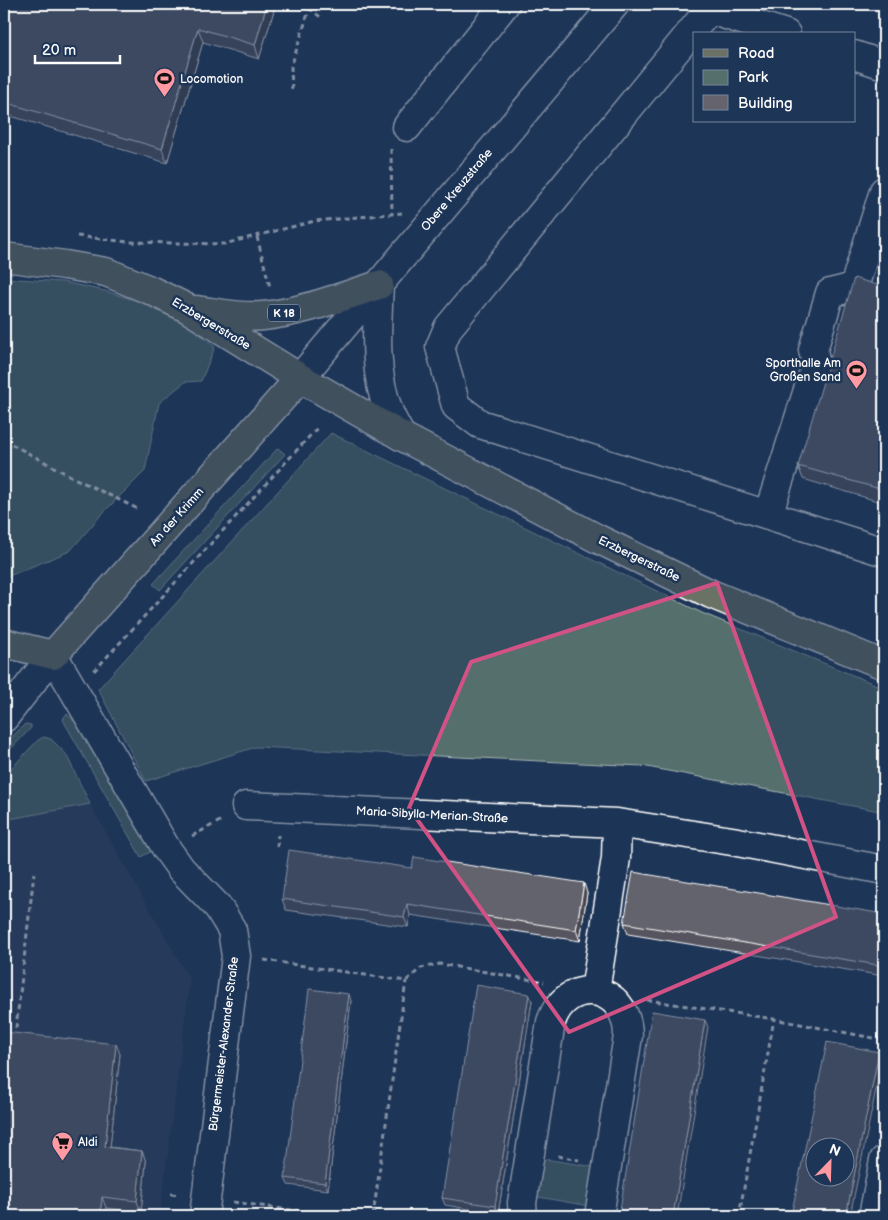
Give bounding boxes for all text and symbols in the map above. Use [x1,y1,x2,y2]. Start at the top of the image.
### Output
scale bar [35,32,120,64]
legend [693,32,856,122]
text: 20 m [42,41,76,60]
text: Road [738,44,774,63]
sports icon: Locomotion [152,67,176,98]
text: Park [738,68,769,87]
place label: Locomotion [180,72,243,87]
text: Building [738,94,793,113]
street label: Obere Kreuzstraße [418,146,496,234]
street label: Erzbergerstraße [169,295,253,353]
road number: K 18 [268,304,300,322]
place label: Sporthalle Am Großen Sand [766,356,841,385]
sports icon: Sporthalle Am Großen Sand [845,358,869,389]
street label: An der Krimm [147,485,207,549]
street label: Erzbergerstraße [596,533,682,585]
street label: Maria-Sibylla-Merian-Straße [356,804,508,826]
street label: Bürgermeister-Alexander-Straße [206,956,242,1132]
supermarket icon: Aldi [50,1130,74,1161]
place label: Aldi [78,1135,98,1150]
north arrow [806,1138,856,1188]
text: N [827,1141,843,1160]

